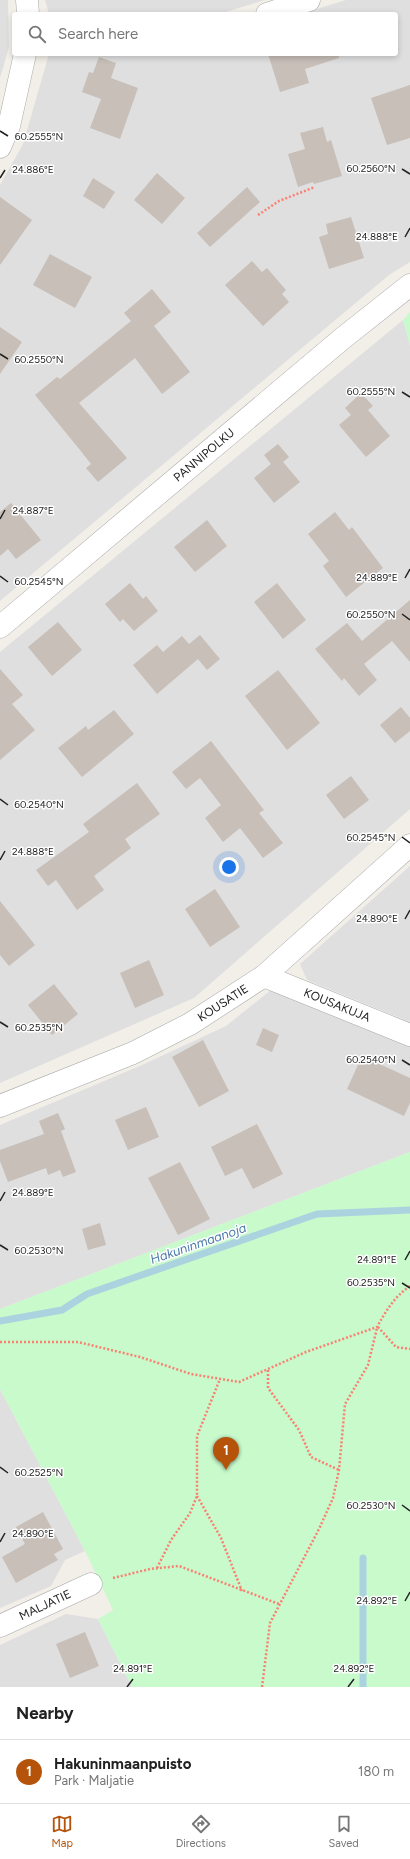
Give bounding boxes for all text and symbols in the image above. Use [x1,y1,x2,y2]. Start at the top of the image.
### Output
search box [12,12,398,56]
icon: search [26,23,48,45]
text: Search here [58,25,138,43]
text: 60.2555°N [15,130,63,143]
text: 60.2560°N [347,162,396,175]
text: 24.886°E [12,163,54,176]
text: 24.888°E [356,230,398,243]
text: 60.2550°N [14,353,64,366]
text: 60.2555°N [347,385,395,398]
street label: PANNIPOLKU [171,425,237,485]
text: 24.887°E [12,504,54,517]
text: 24.889°E [356,571,398,584]
text: 60.2545°N [15,575,63,588]
text: 60.2550°N [346,608,396,621]
text: 60.2540°N [14,798,64,811]
text: 60.2545°N [347,831,395,844]
text: 24.888°E [12,845,54,858]
your location [219,857,239,877]
text: 24.890°E [356,912,398,925]
street label: KOUSATIE [195,981,251,1025]
street label: KOUSAKUJA [302,985,372,1025]
text: 60.2535°N [15,1021,63,1034]
text: 60.2540°N [346,1053,396,1066]
text: 24.889°E [12,1186,54,1199]
water label: Hakuninmaanoja [148,1220,248,1267]
text: 60.2530°N [15,1244,63,1257]
text: 24.891°E [357,1253,397,1266]
text: 60.2535°N [347,1276,395,1289]
pin: 1 [213,1437,239,1470]
text: 60.2525°N [15,1466,63,1479]
text: 60.2530°N [347,1499,395,1512]
text: 24.890°E [12,1527,54,1540]
street label: MALJATIE [17,1587,73,1623]
text: 24.892°E [357,1594,398,1607]
text: 24.891°E [113,1662,153,1675]
text: 24.892°E [334,1662,375,1675]
text: Nearby [16,1703,74,1723]
text: Hakuninmaanpuisto [54,1755,191,1773]
text: 1 [26,1764,32,1779]
text: 180 m [358,1764,394,1779]
text: Park · Maljatie [54,1773,134,1788]
tab: Map [51,1813,73,1850]
tab: Directions [176,1813,226,1850]
tab: Saved [328,1813,359,1850]

